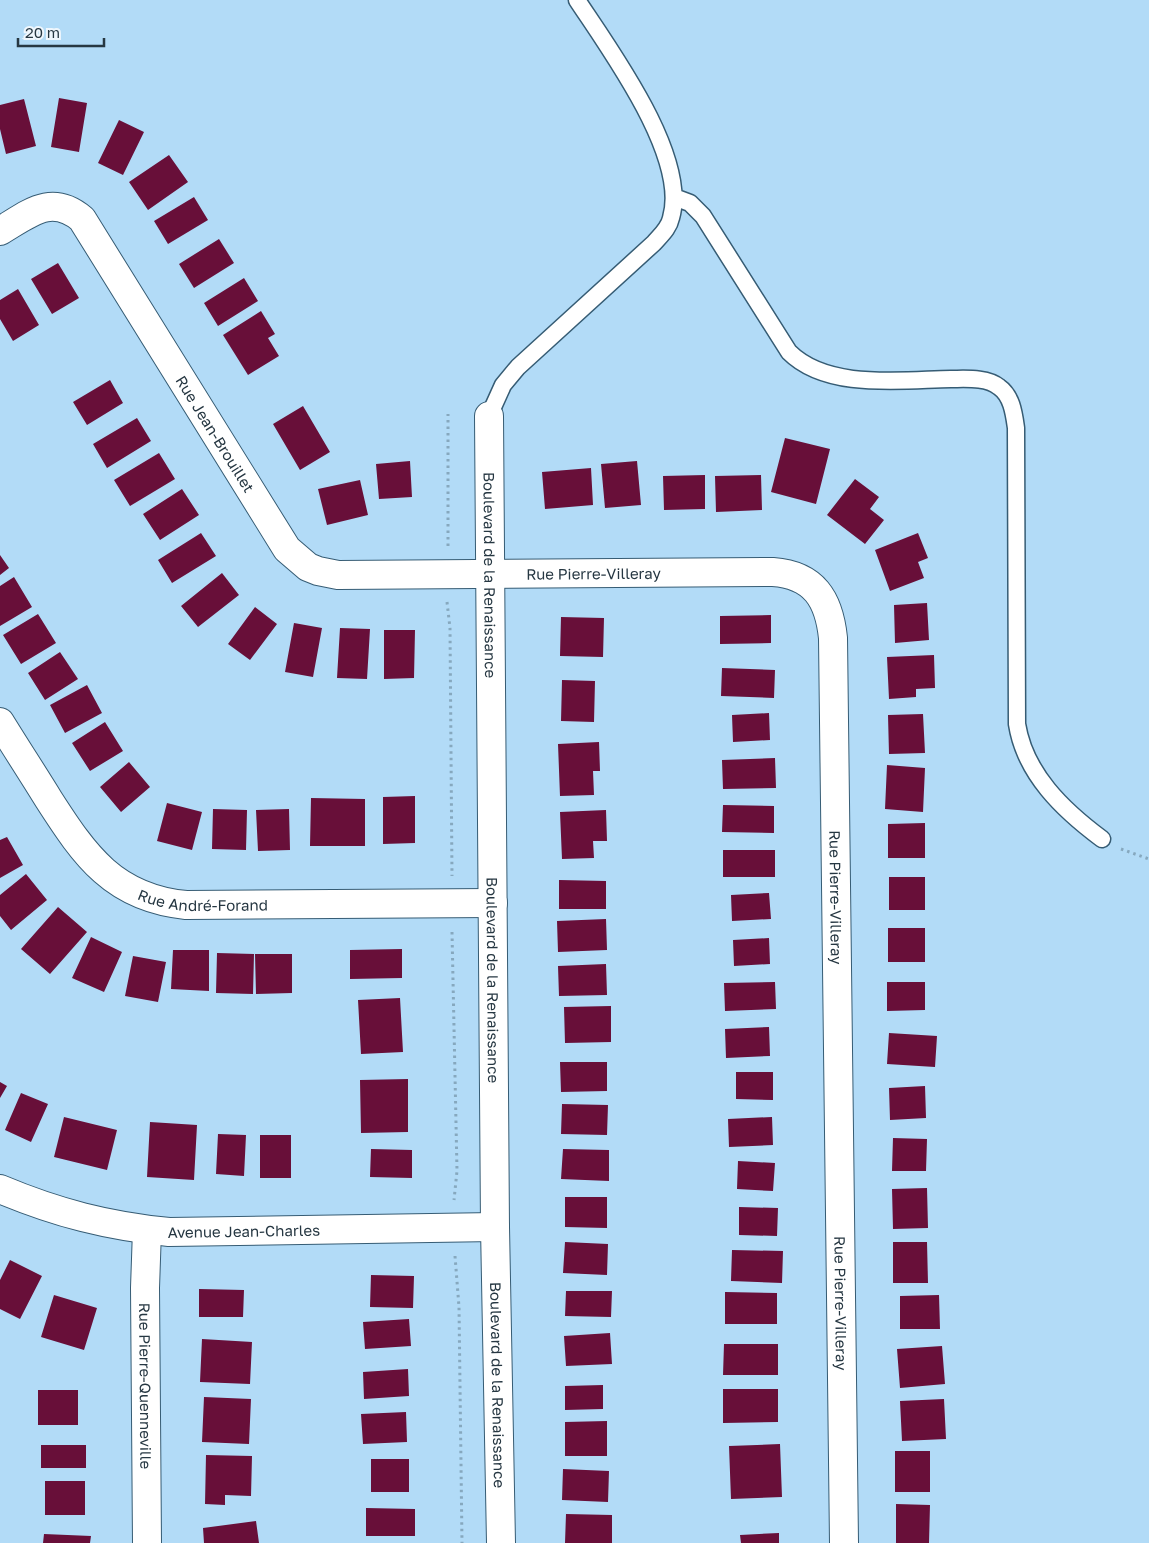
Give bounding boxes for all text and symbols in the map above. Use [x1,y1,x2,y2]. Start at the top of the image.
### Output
scale bar [18,15,104,47]
text: 20 m [25,23,60,41]
street label: Rue Jean-Brouillet [172,372,258,495]
street label: Boulevard de la Renaissance [480,472,500,678]
street label: Rue Pierre-Villeray [526,564,662,583]
street label: Rue Pierre-Villeray [826,830,846,965]
street label: Boulevard de la Renaissance [483,877,503,1083]
street label: Rue André-Forand [136,885,268,914]
street label: Avenue Jean-Charles [168,1221,320,1241]
street label: Rue Pierre-Villeray [831,1236,851,1371]
street label: Boulevard de la Renaissance [487,1282,509,1488]
street label: Rue Pierre-Quenneville [136,1303,155,1470]

